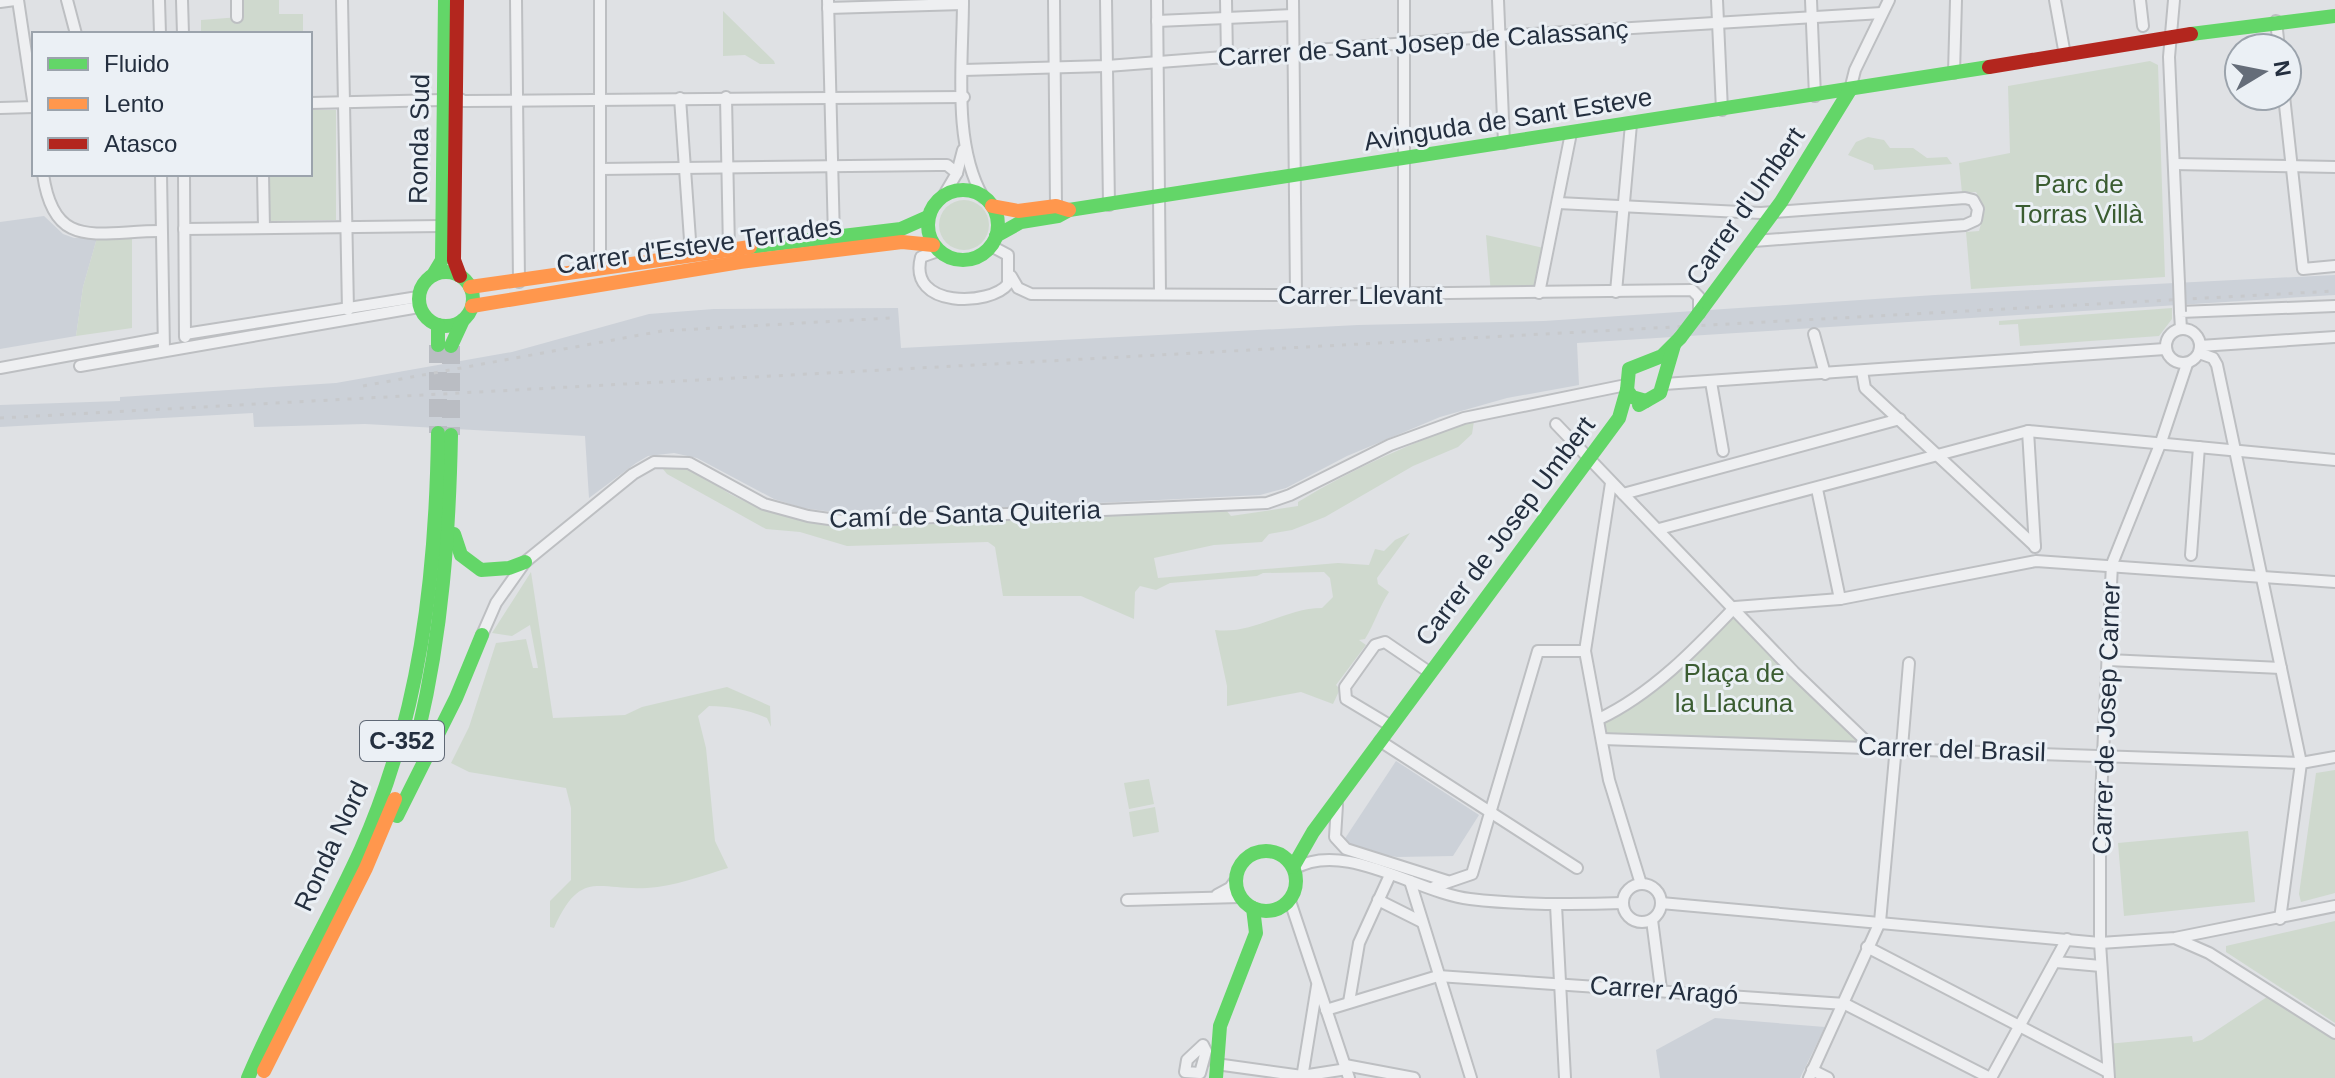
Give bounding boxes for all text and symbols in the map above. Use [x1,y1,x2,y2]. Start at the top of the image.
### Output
street label: Carrer de Sant Josep de Calassanç [1217,14,1629,72]
legend [32,32,312,176]
north arrow [2223,32,2303,112]
text: Fluido [104,50,169,77]
text: N [2269,59,2296,79]
street label: Ronda Sud [403,74,435,204]
street label: Avinguda de Sant Esteve [1362,81,1654,157]
text: Lento [104,90,164,117]
street label: Carrer d'Umbert [1679,121,1811,291]
text: Atasco [104,130,177,157]
park label: Parc de Torras Villà [2015,169,2144,229]
street label: Carrer d'Esteve Terrades [554,210,844,280]
street label: Carrer Llevant [1278,280,1443,310]
street label: Carrer de Josep Umbert [1409,410,1601,651]
street label: Camí de Santa Quiteria [829,494,1102,534]
street label: Carrer de Josep Carner [2086,581,2126,855]
park label: Plaça de la Llacuna [1675,658,1794,718]
road number: C-352 [360,721,444,761]
street label: Carrer del Brasil [1858,731,2046,767]
street label: Ronda Nord [288,776,374,916]
street label: Carrer Aragó [1589,970,1739,1010]

